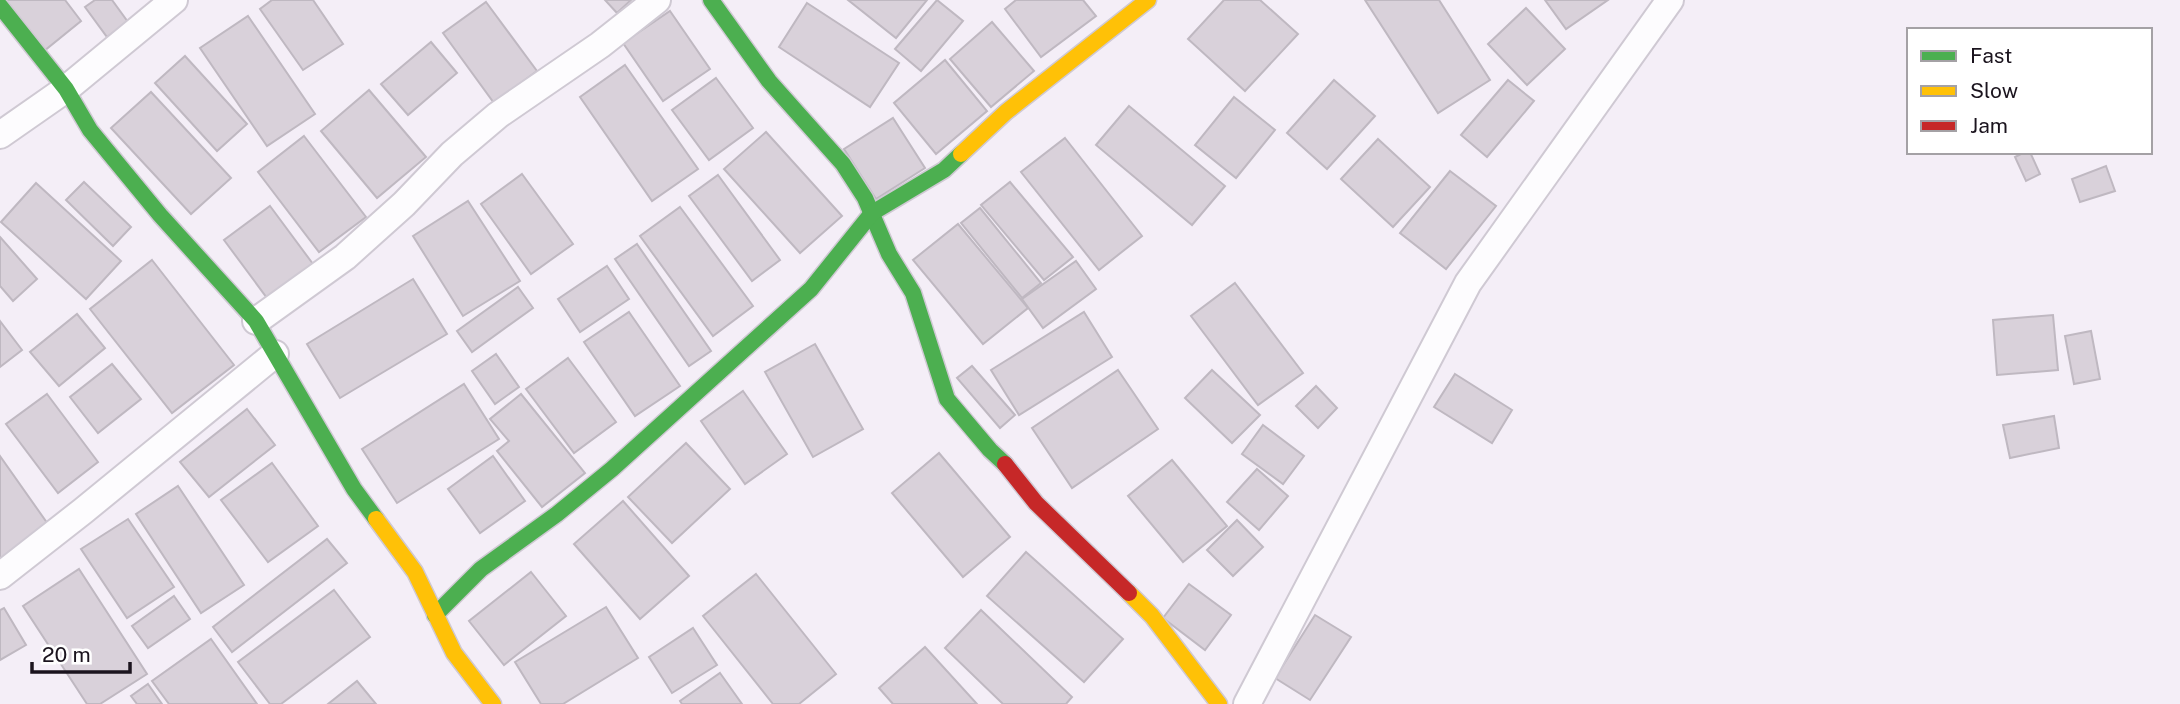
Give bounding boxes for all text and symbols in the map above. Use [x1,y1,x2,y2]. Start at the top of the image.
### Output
legend [1907,28,2152,154]
text: Fast [1970,43,2012,68]
text: Slow [1970,78,2018,103]
text: Jam [1970,113,2008,138]
scale bar [32,630,130,674]
text: 20 m [42,642,91,667]

